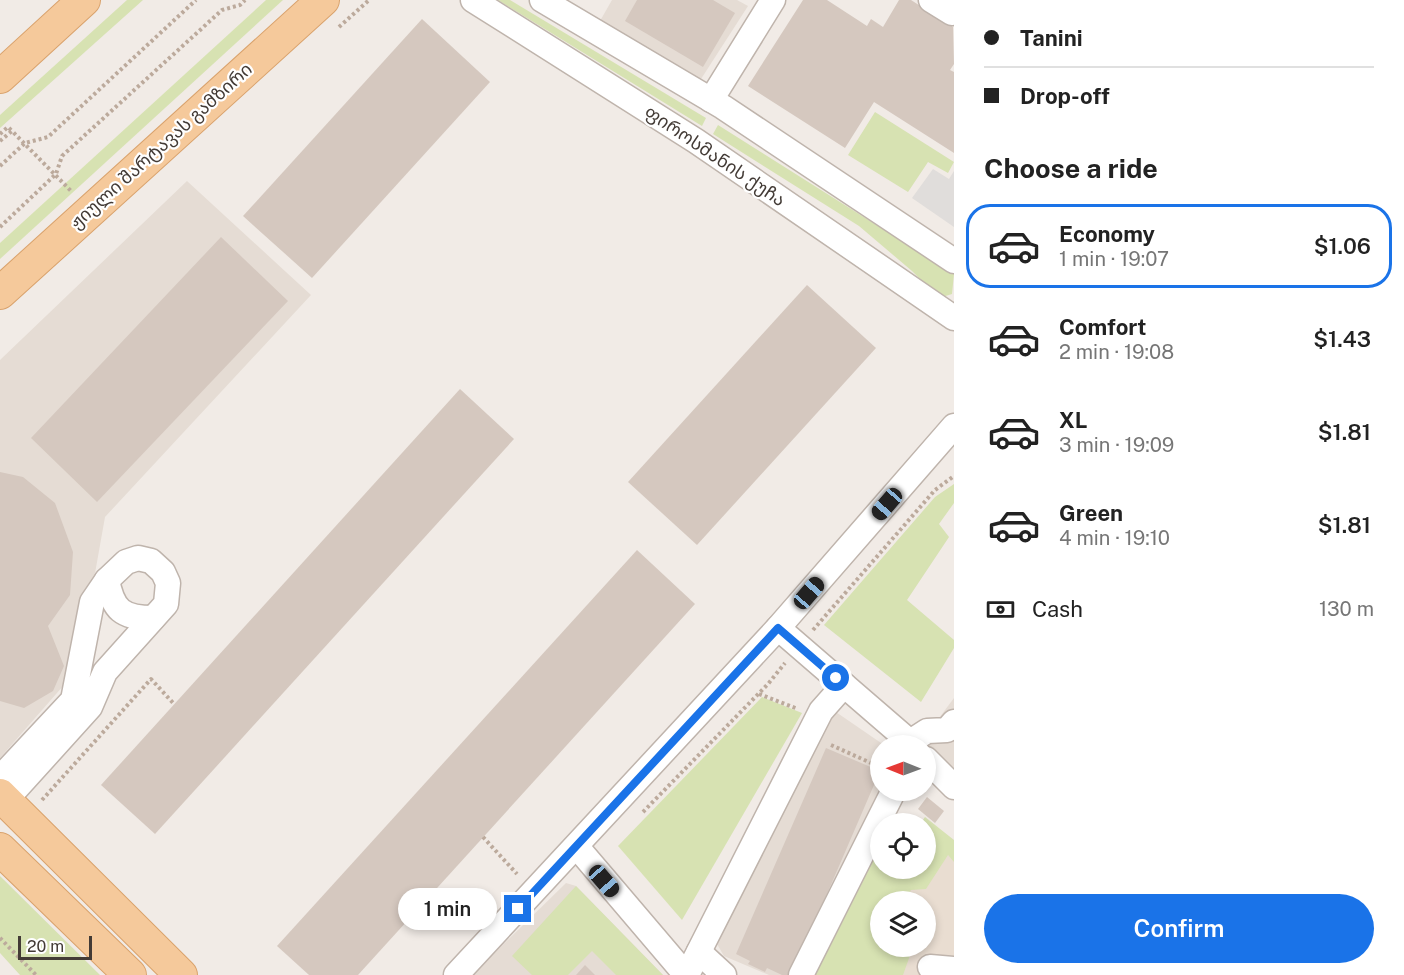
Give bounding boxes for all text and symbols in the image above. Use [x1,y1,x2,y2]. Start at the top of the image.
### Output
text: Tanini [1020,25,1083,51]
street label: ჟიული შარტავას გამზირი [65,58,257,234]
text: Drop-off [1020,83,1110,109]
street label: ფიროსმანის ქუჩა [640,101,790,211]
text: Choose a ride [984,152,1158,184]
icon: car [987,219,1041,273]
text: Economy [1059,221,1155,247]
text: $1.06 [1314,233,1371,259]
text: 1 min · 19:07 [1059,247,1169,271]
icon: car [987,312,1041,366]
text: Comfort [1059,314,1146,340]
text: $1.43 [1313,326,1371,352]
text: 2 min · 19:08 [1059,340,1174,364]
icon: car [987,405,1041,459]
text: XL [1059,407,1087,433]
text: $1.81 [1318,419,1371,445]
text: 3 min · 19:09 [1059,433,1174,457]
car [868,485,906,523]
icon: car [987,498,1041,552]
text: Green [1059,500,1123,526]
text: $1.81 [1318,512,1371,538]
text: 4 min · 19:10 [1059,526,1170,550]
car [790,574,828,612]
icon: cash [984,593,1017,626]
text: Cash [1032,596,1083,622]
text: 130 m [1319,597,1374,621]
route start [822,664,849,691]
north arrow [870,735,936,801]
map controls [870,735,936,957]
button: locate [870,813,936,879]
car [585,862,623,900]
callout: 1 min [398,888,497,930]
button: layers [870,891,936,957]
button: Confirm [984,894,1374,963]
route end [504,895,531,922]
text: 1 min [424,897,471,921]
scale bar [18,933,92,960]
text: 20 m [27,937,64,956]

